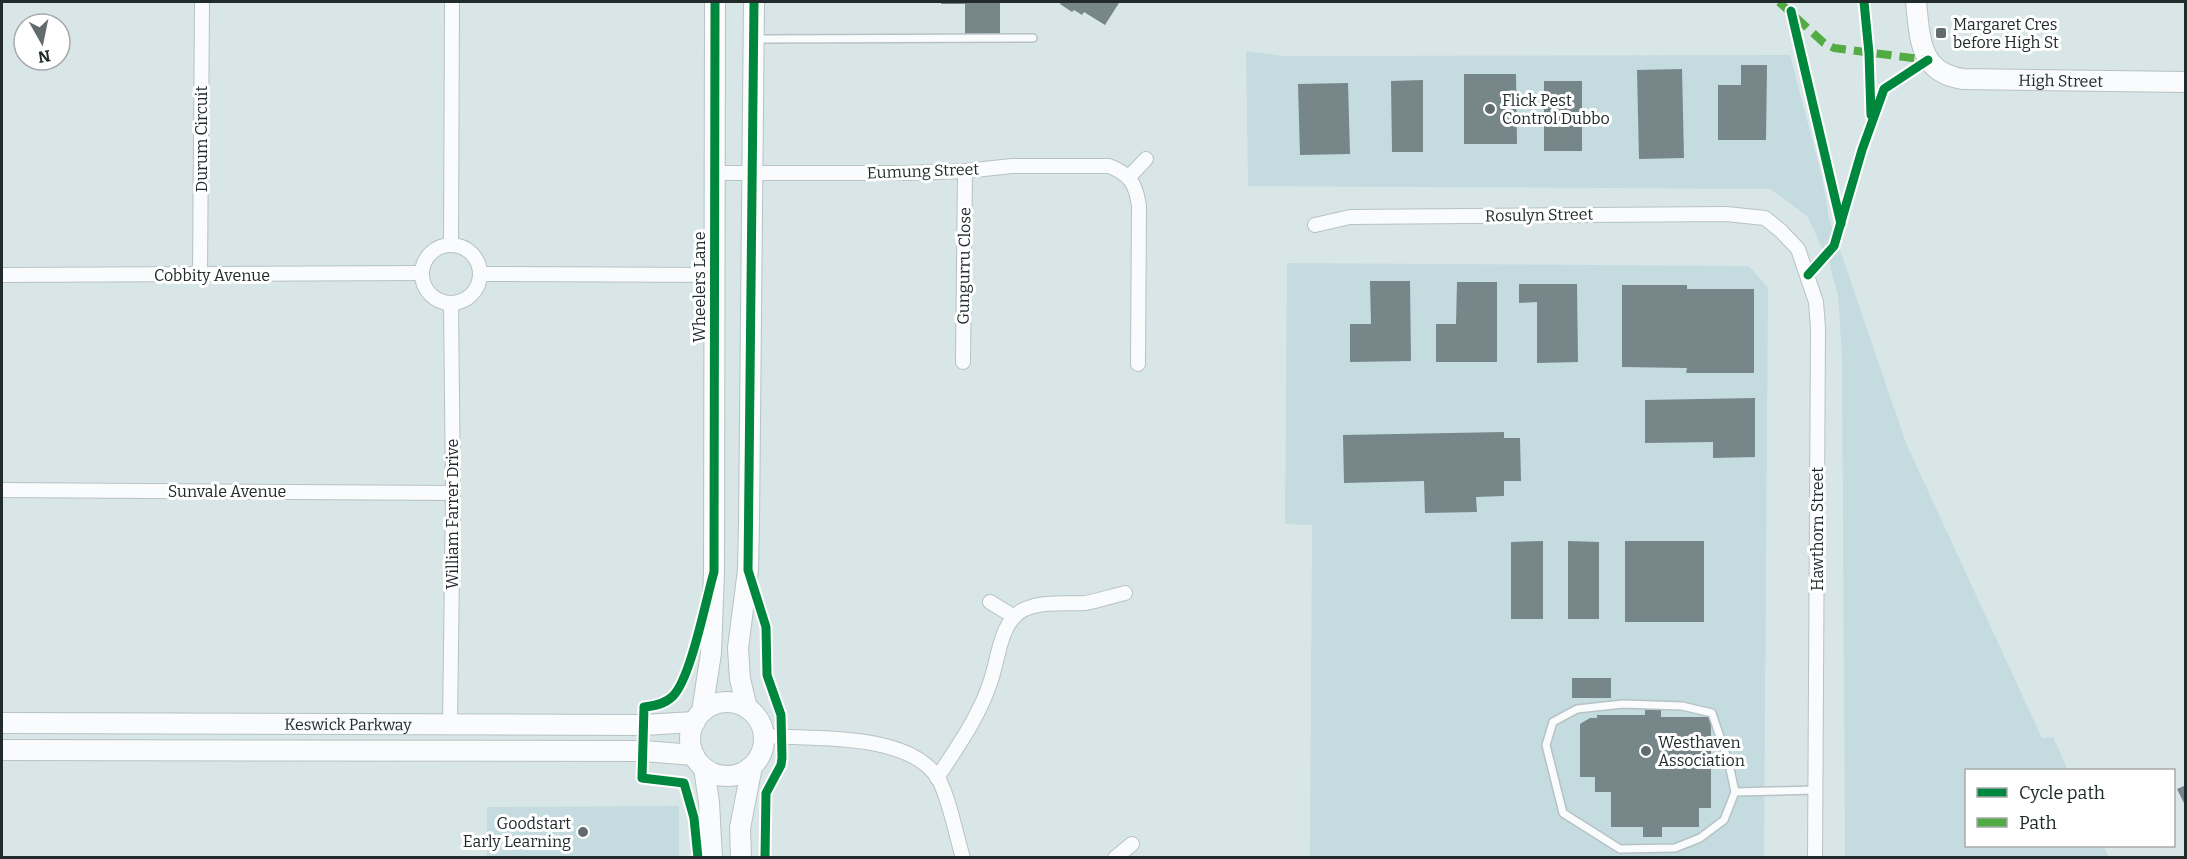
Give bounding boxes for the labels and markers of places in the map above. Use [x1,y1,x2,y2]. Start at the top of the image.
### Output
place label: Margaret Cres before High St [1953,15,2059,52]
marker: Margaret Cres before High St [1934,26,1948,40]
place label: Flick Pest Control Dubbo [1502,91,1610,128]
marker: Flick Pest Control Dubbo [1483,102,1497,116]
place label: Westhaven Association [1658,733,1745,770]
marker: Westhaven Association [1639,744,1653,758]
place label: Goodstart Early Learning [463,814,571,851]
marker: Goodstart Early Learning [576,825,590,839]

